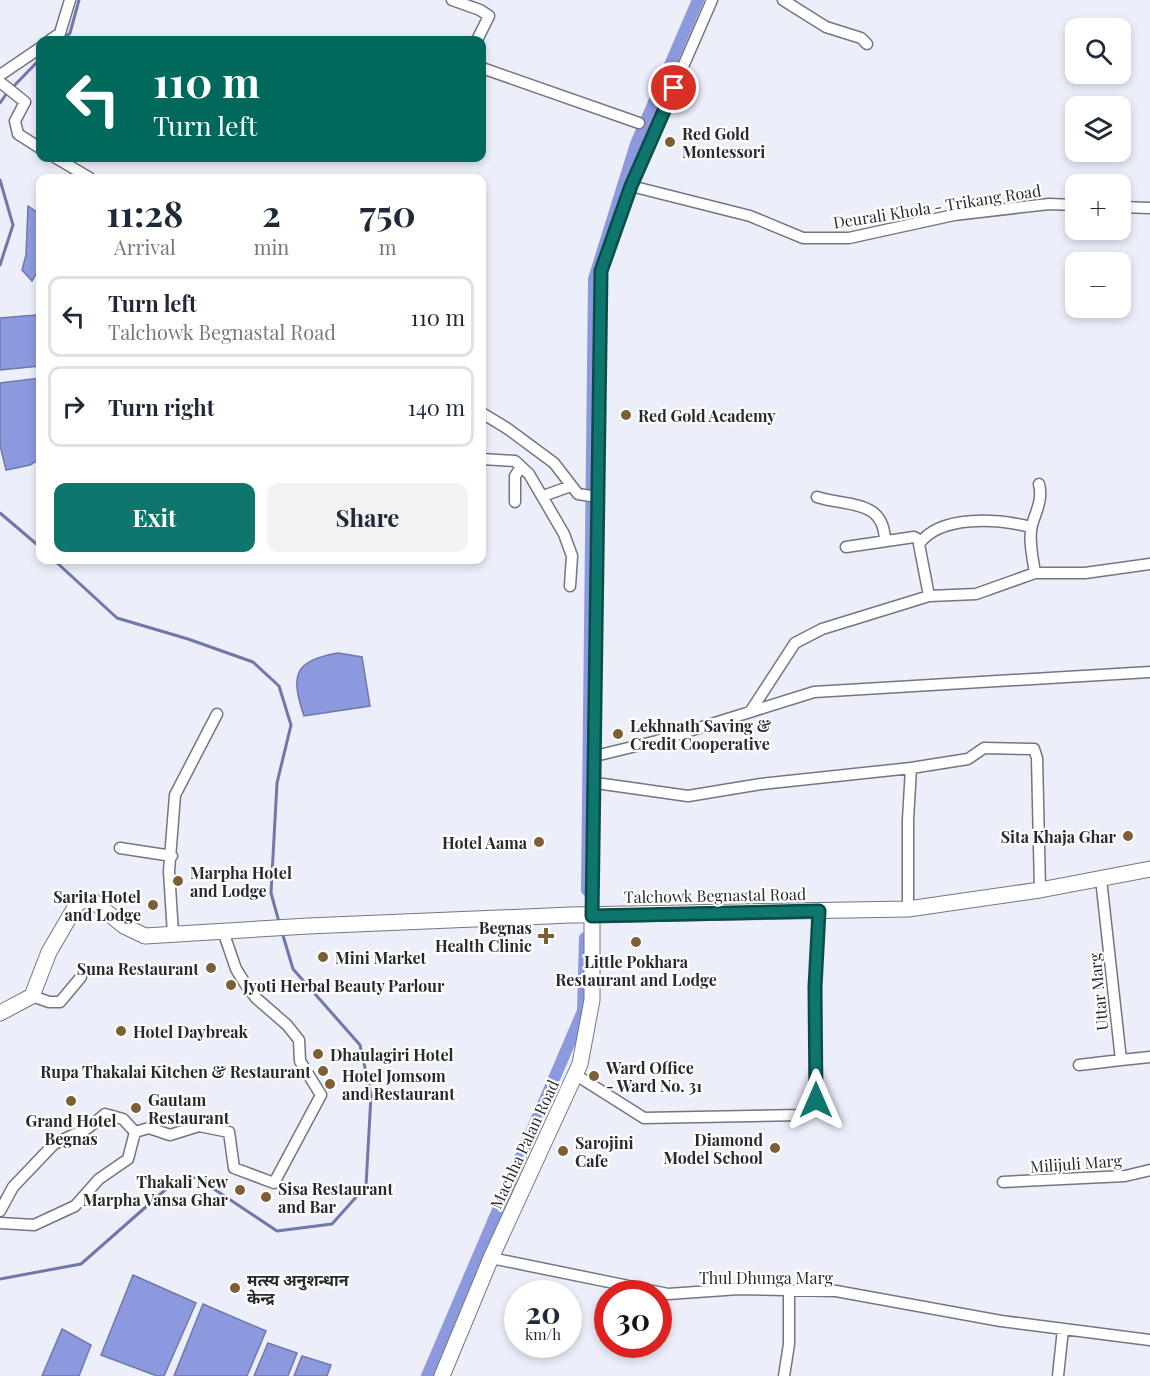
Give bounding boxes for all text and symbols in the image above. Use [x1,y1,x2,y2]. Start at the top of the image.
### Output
map controls [1065,18,1131,318]
button: search [1065,18,1131,84]
text: 110 m [153,53,260,109]
icon: left [54,60,132,138]
pin [648,62,699,113]
icon: arrive [657,71,690,104]
button: layers [1065,96,1131,162]
text: Turn left [153,107,257,143]
place label: Red Gold Montessori [682,123,765,162]
marker: Red Gold Montessori [663,135,677,149]
button: + [1065,174,1131,240]
street label: Deurali Khola - Trikang Road [832,179,1042,233]
text: 11:28 [106,188,183,236]
text: 2 [262,188,281,236]
text: 750 [360,188,416,236]
text: Arrival [114,233,176,260]
text: min [254,233,289,260]
text: m [379,233,396,260]
button: − [1065,252,1131,318]
text: Turn left [108,288,197,318]
icon: left [57,300,90,333]
text: 110 m [411,302,465,332]
text: Talchowk Begnastal Road [108,318,336,345]
icon: right [57,390,90,423]
text: Turn right [108,392,214,422]
text: 140 m [408,392,465,422]
place label: Red Gold Academy [638,405,776,426]
marker: Red Gold Academy [619,408,633,422]
button: Exit [54,483,255,552]
button: Share [267,483,468,552]
place label: Lekhnath Saving & Credit Cooperative [630,715,772,754]
marker: Lekhnath Saving & Credit Cooperative [611,727,625,741]
place label: Sita Khaja Ghar [1001,826,1117,847]
marker: Sita Khaja Ghar [1121,829,1135,843]
place label: Hotel Aama [442,832,528,853]
marker: Hotel Aama [532,835,546,849]
place label: Marpha Hotel and Lodge [190,862,292,901]
marker: Marpha Hotel and Lodge [171,874,185,888]
street label: Talchowk Begnastal Road [624,883,806,907]
place label: Sarita Hotel and Lodge [53,886,141,925]
marker: Sarita Hotel and Lodge [146,898,160,912]
place label: Begnas Health Clinic [435,917,532,956]
marker: Begnas Health Clinic [537,927,555,945]
marker: Little Pokhara Restaurant and Lodge [629,935,643,949]
place label: Mini Market [335,947,427,968]
marker: Mini Market [316,950,330,964]
place label: Little Pokhara Restaurant and Lodge [555,951,717,990]
street label: Uttar Marg [1083,952,1113,1032]
place label: Suna Restaurant [77,958,199,979]
marker: Suna Restaurant [204,961,218,975]
place label: Jyoti Herbal Beauty Parlour [242,975,445,996]
marker: Jyoti Herbal Beauty Parlour [224,978,238,992]
place label: Hotel Daybreak [133,1021,249,1042]
marker: Hotel Daybreak [114,1024,128,1038]
place label: Dhaulagiri Hotel [330,1044,454,1065]
marker: Dhaulagiri Hotel [311,1047,325,1061]
place label: Ward Office - Ward No. 31 [605,1057,702,1096]
place label: Rupa Thakalai Kitchen & Restaurant [40,1061,311,1082]
marker: Rupa Thakalai Kitchen & Restaurant [316,1064,330,1078]
place label: Hotel Jomsom and Restaurant [342,1065,455,1104]
position arrow [784,1068,848,1132]
marker: Ward Office - Ward No. 31 [587,1069,601,1083]
street label: Machha Palan Road [485,1076,563,1212]
marker: Hotel Jomsom and Restaurant [323,1077,337,1091]
place label: Gautam Restaurant [148,1089,230,1128]
marker: Grand Hotel Begnas [64,1094,78,1108]
marker: Gautam Restaurant [129,1101,143,1115]
place label: Grand Hotel Begnas [26,1110,116,1149]
place label: Diamond Model School [663,1129,763,1168]
place label: Sarojini Cafe [575,1132,634,1171]
marker: Diamond Model School [768,1141,782,1155]
marker: Sarojini Cafe [556,1144,570,1158]
street label: Milijuli Marg [1029,1149,1123,1177]
place label: Thakali New Marpha Vansa Ghar [83,1171,229,1210]
place label: Sisa Restaurant and Bar [278,1178,393,1217]
marker: Thakali New Marpha Vansa Ghar [233,1183,247,1197]
marker: Sisa Restaurant and Bar [259,1190,273,1204]
street label: Thul Dhunga Marg [699,1267,834,1288]
place label: मत्स्य अनुशन्धान केन्द्र [247,1269,350,1308]
speed limit sign: 30 [594,1280,672,1358]
marker: मत्स्य अनुशन्धान केन्द्र [228,1281,242,1295]
text: 20 [525,1292,561,1332]
text: km/h [525,1324,561,1344]

